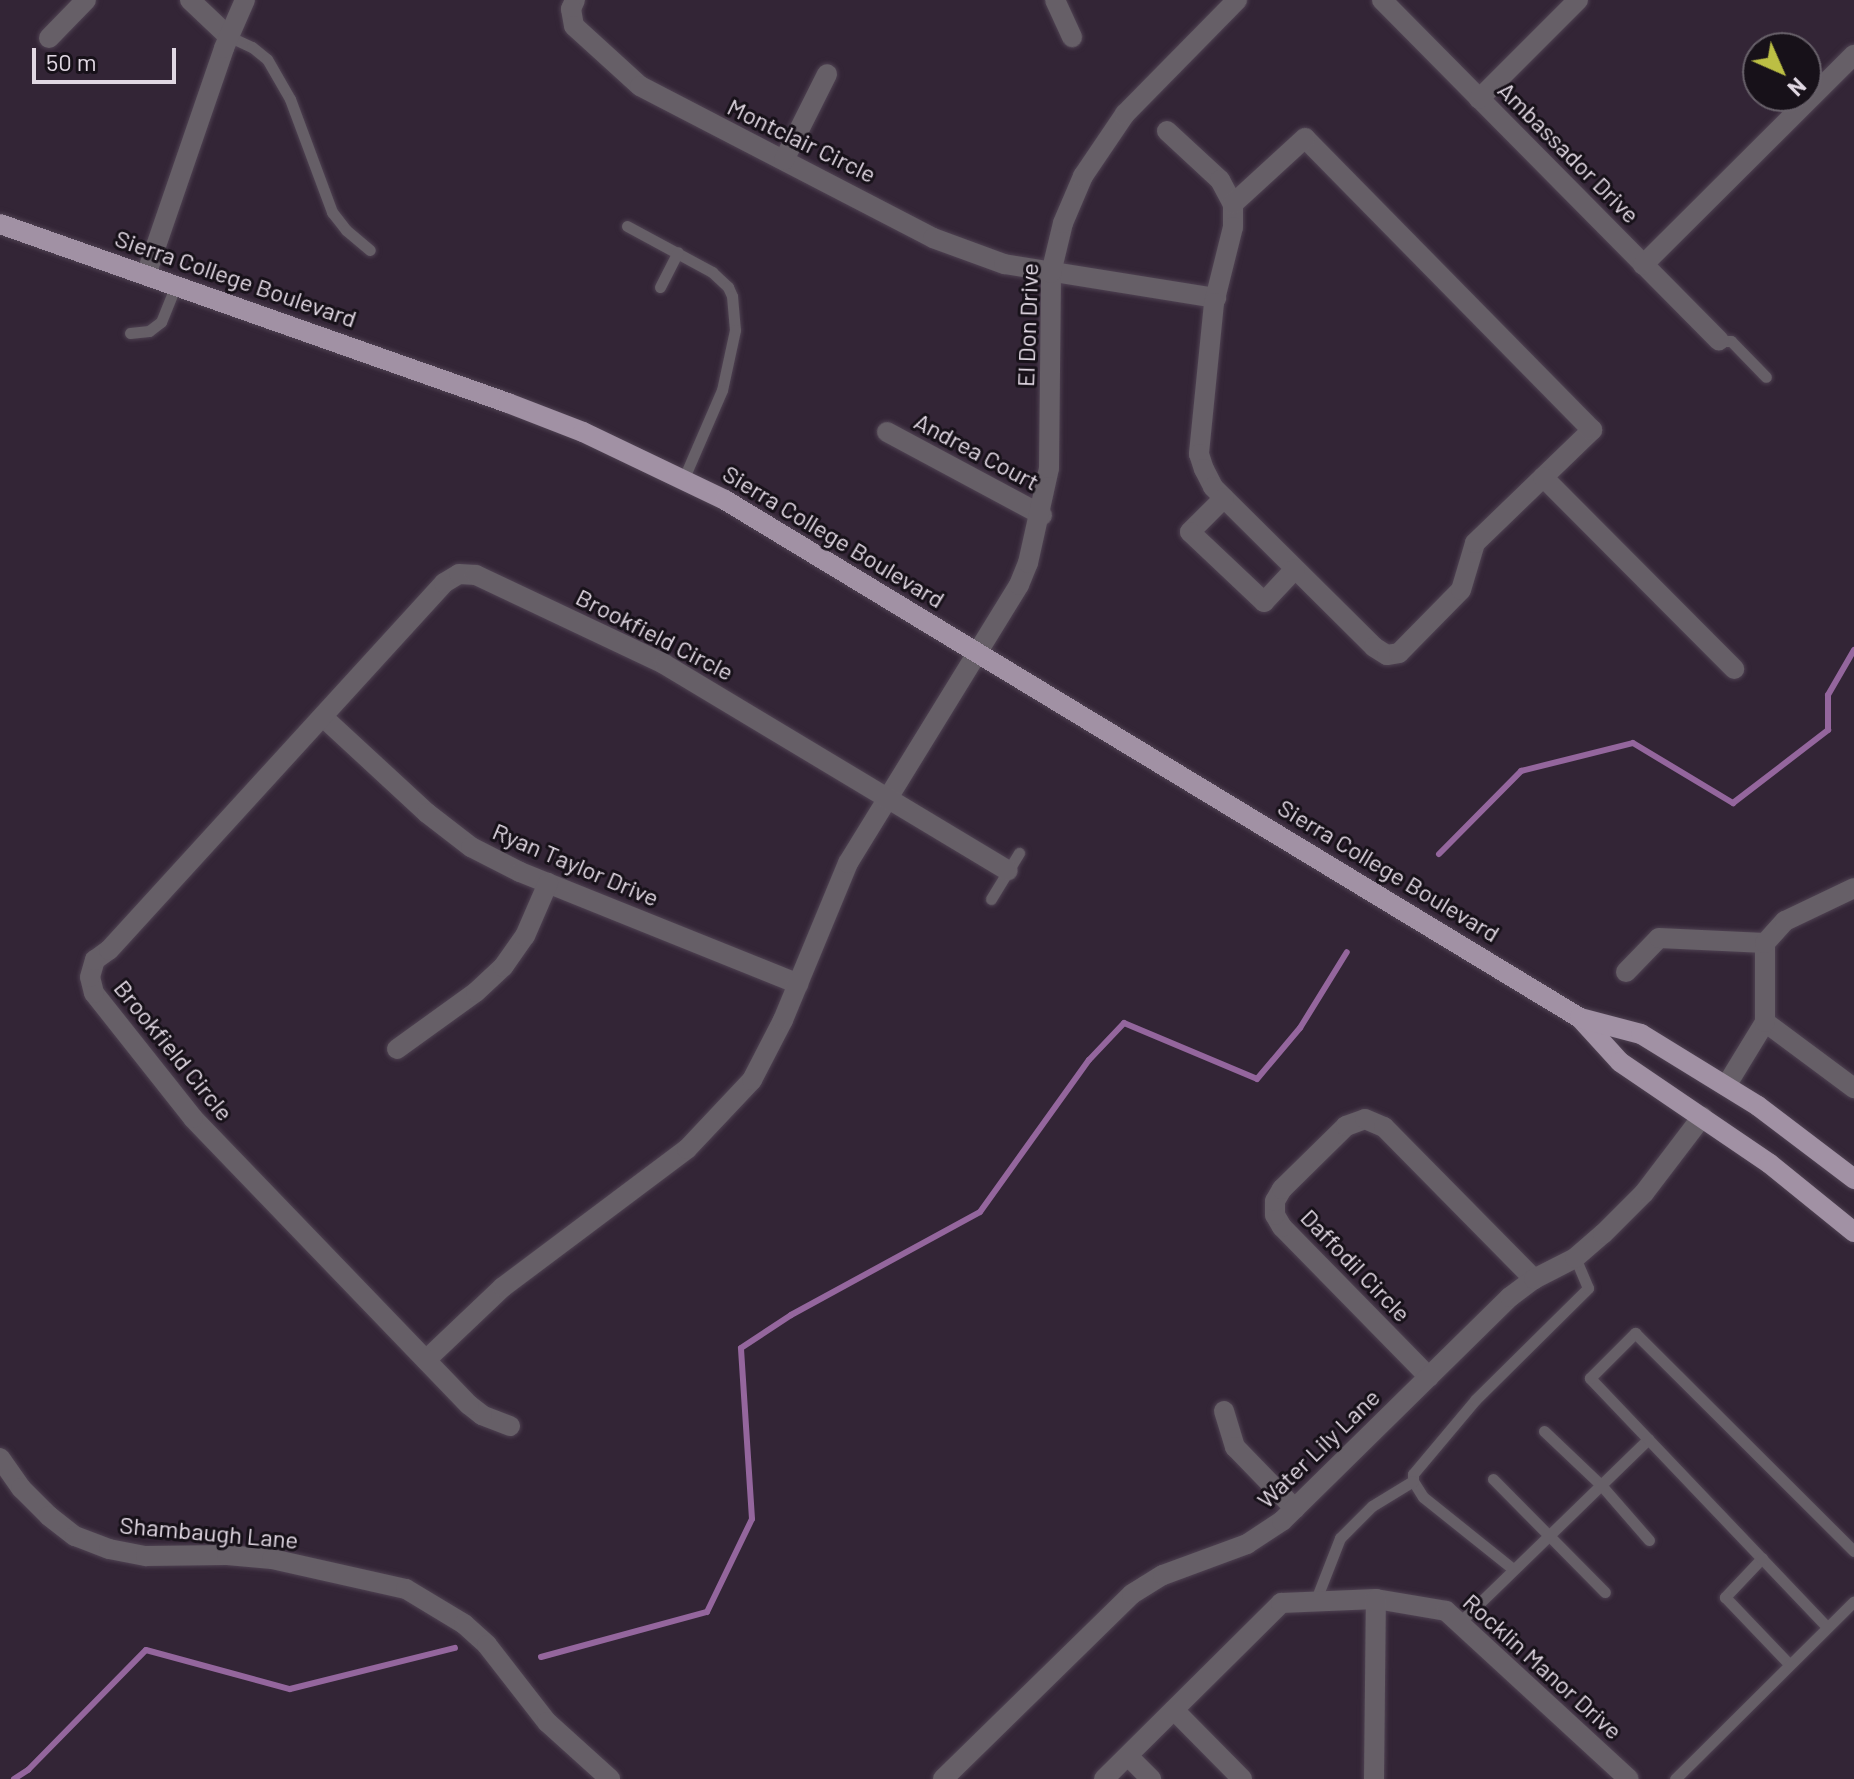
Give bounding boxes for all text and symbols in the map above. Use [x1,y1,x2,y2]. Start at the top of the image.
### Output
scale bar [36,32,180,82]
north arrow [1742,32,1822,112]
text: 50 m [46,47,97,76]
text: N [1783,73,1812,102]
street label: Ambassador Drive [1492,75,1646,229]
street label: Montclair Circle [723,92,881,188]
street label: Sierra College Boulevard [112,223,360,333]
street label: El Don Drive [1010,263,1044,387]
street label: Andrea Court [910,406,1044,496]
street label: Sierra College Boulevard [718,458,950,614]
street label: Brookfield Circle [571,582,739,686]
street label: Sierra College Boulevard [1273,792,1505,948]
street label: Ryan Taylor Drive [489,816,663,912]
street label: Brookfield Circle [108,974,240,1126]
street label: Daffodil Circle [1295,1203,1417,1327]
street label: Water Lily Lane [1251,1382,1385,1514]
street label: Shambaugh Lane [118,1510,300,1554]
street label: Rocklin Manor Drive [1458,1587,1628,1745]

